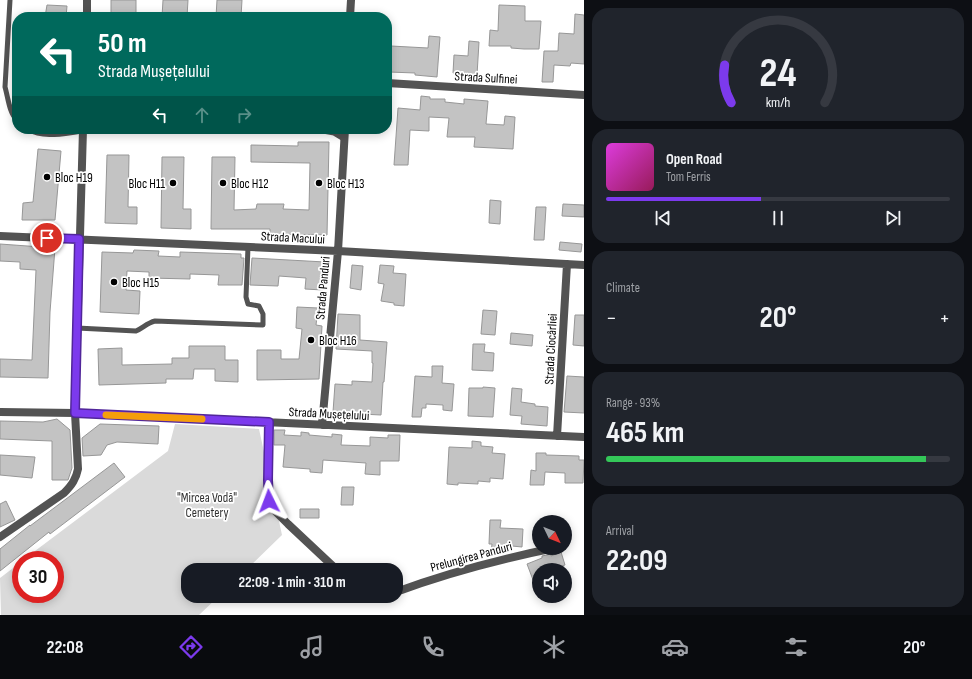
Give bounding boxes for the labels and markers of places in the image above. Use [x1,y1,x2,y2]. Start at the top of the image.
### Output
place label: Bloc H19 [55,170,93,186]
marker: Bloc H19 [42,172,52,182]
place label: Bloc H11 [128,176,165,192]
place label: Bloc H12 [231,176,269,192]
place label: Bloc H13 [327,176,364,192]
marker: Bloc H11 [168,178,178,188]
marker: Bloc H12 [218,178,228,188]
marker: Bloc H13 [314,178,324,188]
pin [30,221,64,255]
place label: Bloc H15 [122,275,159,291]
marker: Bloc H15 [109,277,119,287]
place label: Bloc H16 [319,333,357,349]
marker: Bloc H16 [306,335,316,345]

